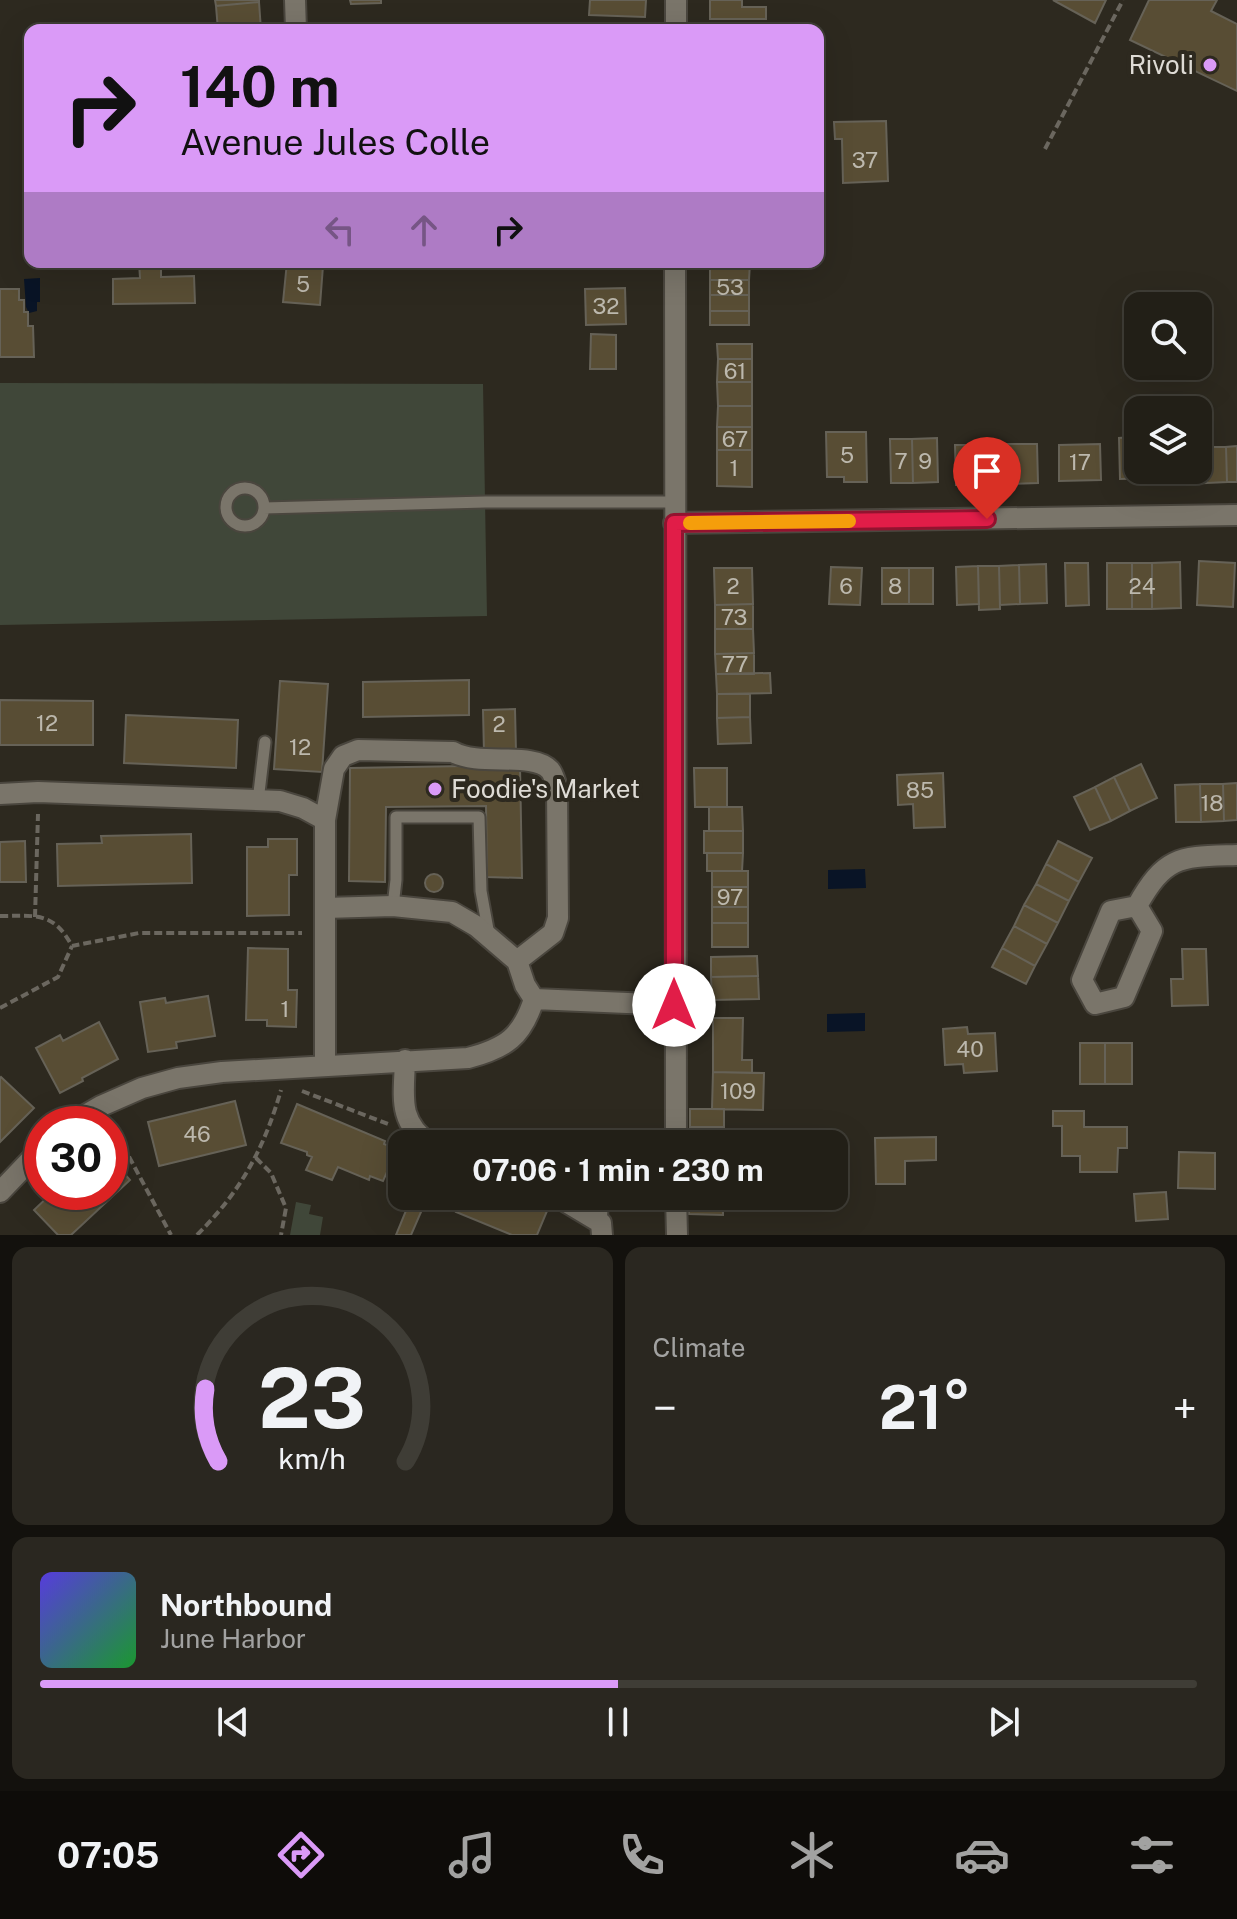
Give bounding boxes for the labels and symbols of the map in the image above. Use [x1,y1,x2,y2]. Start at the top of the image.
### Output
place label: Rivoli [1128,49,1194,80]
marker: Rivoli [1201,56,1219,74]
house number: 37 [852,147,878,173]
house number: 5 [296,271,310,297]
house number: 53 [716,274,744,300]
house number: 32 [593,293,619,319]
house number: 61 [724,358,746,384]
house number: 67 [722,426,748,452]
pin [953,437,1021,519]
house number: 5 [840,442,854,468]
house number: 7 [894,448,908,474]
house number: 9 [918,448,932,474]
house number: 17 [1069,449,1091,475]
house number: 1 [730,455,738,481]
house number: 2 [726,573,740,599]
house number: 6 [839,573,853,599]
house number: 8 [888,573,902,599]
house number: 24 [1129,573,1156,599]
house number: 73 [721,604,747,630]
house number: 77 [722,651,748,677]
house number: 12 [36,710,58,736]
house number: 2 [492,711,506,737]
house number: 12 [289,734,311,760]
place label: Foodie's Market [451,773,640,804]
house number: 85 [906,777,934,803]
marker: Foodie's Market [426,780,444,798]
house number: 18 [1200,790,1224,816]
house number: 97 [717,884,743,910]
position arrow [632,963,716,1047]
house number: 1 [281,996,289,1022]
house number: 40 [956,1036,984,1062]
house number: 109 [720,1078,756,1104]
speed limit sign: 30 [24,1106,128,1210]
house number: 46 [183,1121,211,1147]

